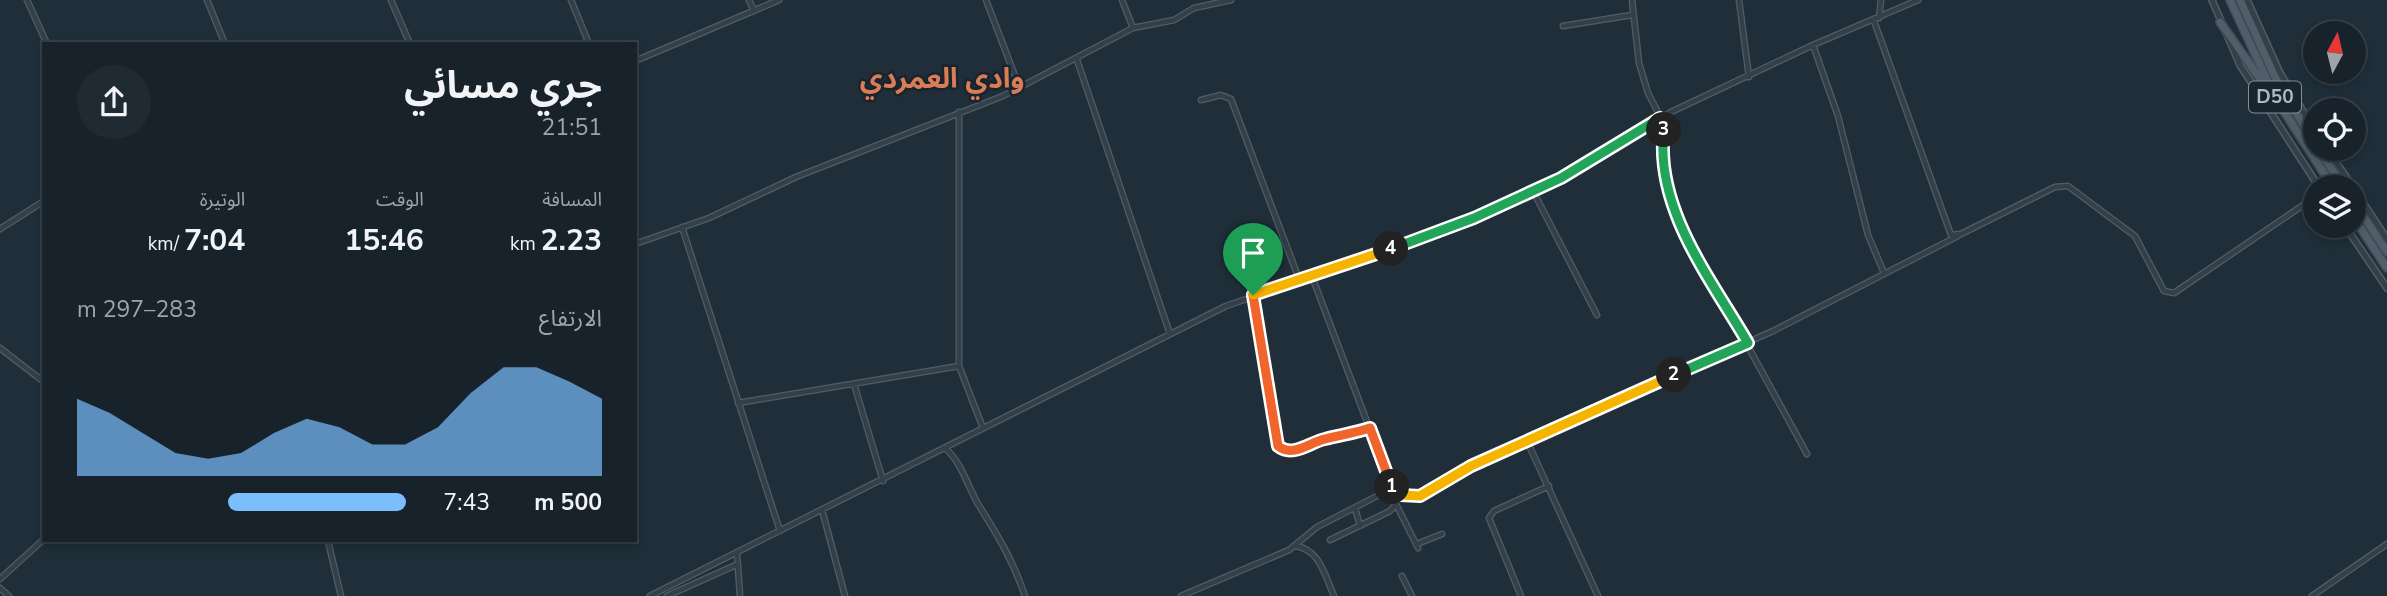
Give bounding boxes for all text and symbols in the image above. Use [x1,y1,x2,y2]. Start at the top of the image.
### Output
north arrow [2303,21,2366,84]
map controls [2303,21,2366,238]
text: جري مسائي [404,60,602,111]
district label: وادي العمردي [860,60,1024,100]
button: share [77,65,151,139]
road number: D50 [2249,82,2301,113]
button: locate [2303,98,2366,161]
text: 21:51 [542,112,602,143]
pin: 3 [1646,113,1682,148]
text: 3 [1658,116,1669,142]
button: layers [2303,175,2366,238]
text: الوتيرة [200,187,245,213]
text: الوقت [376,187,424,213]
text: المسافة [542,187,602,213]
text: 7:04 [184,220,245,261]
text: 15:46 [344,220,424,261]
text: 2.23 [541,220,602,261]
pin [1223,223,1283,295]
text: /km [148,231,184,257]
text: km [510,231,541,257]
pin: 4 [1374,232,1408,266]
icon: arrive [1234,234,1272,272]
text: 4 [1385,235,1396,261]
text: 283–297 m [77,294,197,325]
text: الارتفاع [539,303,602,334]
pin: 2 [1656,358,1692,392]
text: 2 [1668,361,1679,387]
pin: 1 [1374,470,1410,504]
text: 1 [1386,473,1397,499]
text: 7:43 [443,487,490,518]
text: 500 m [534,487,602,518]

